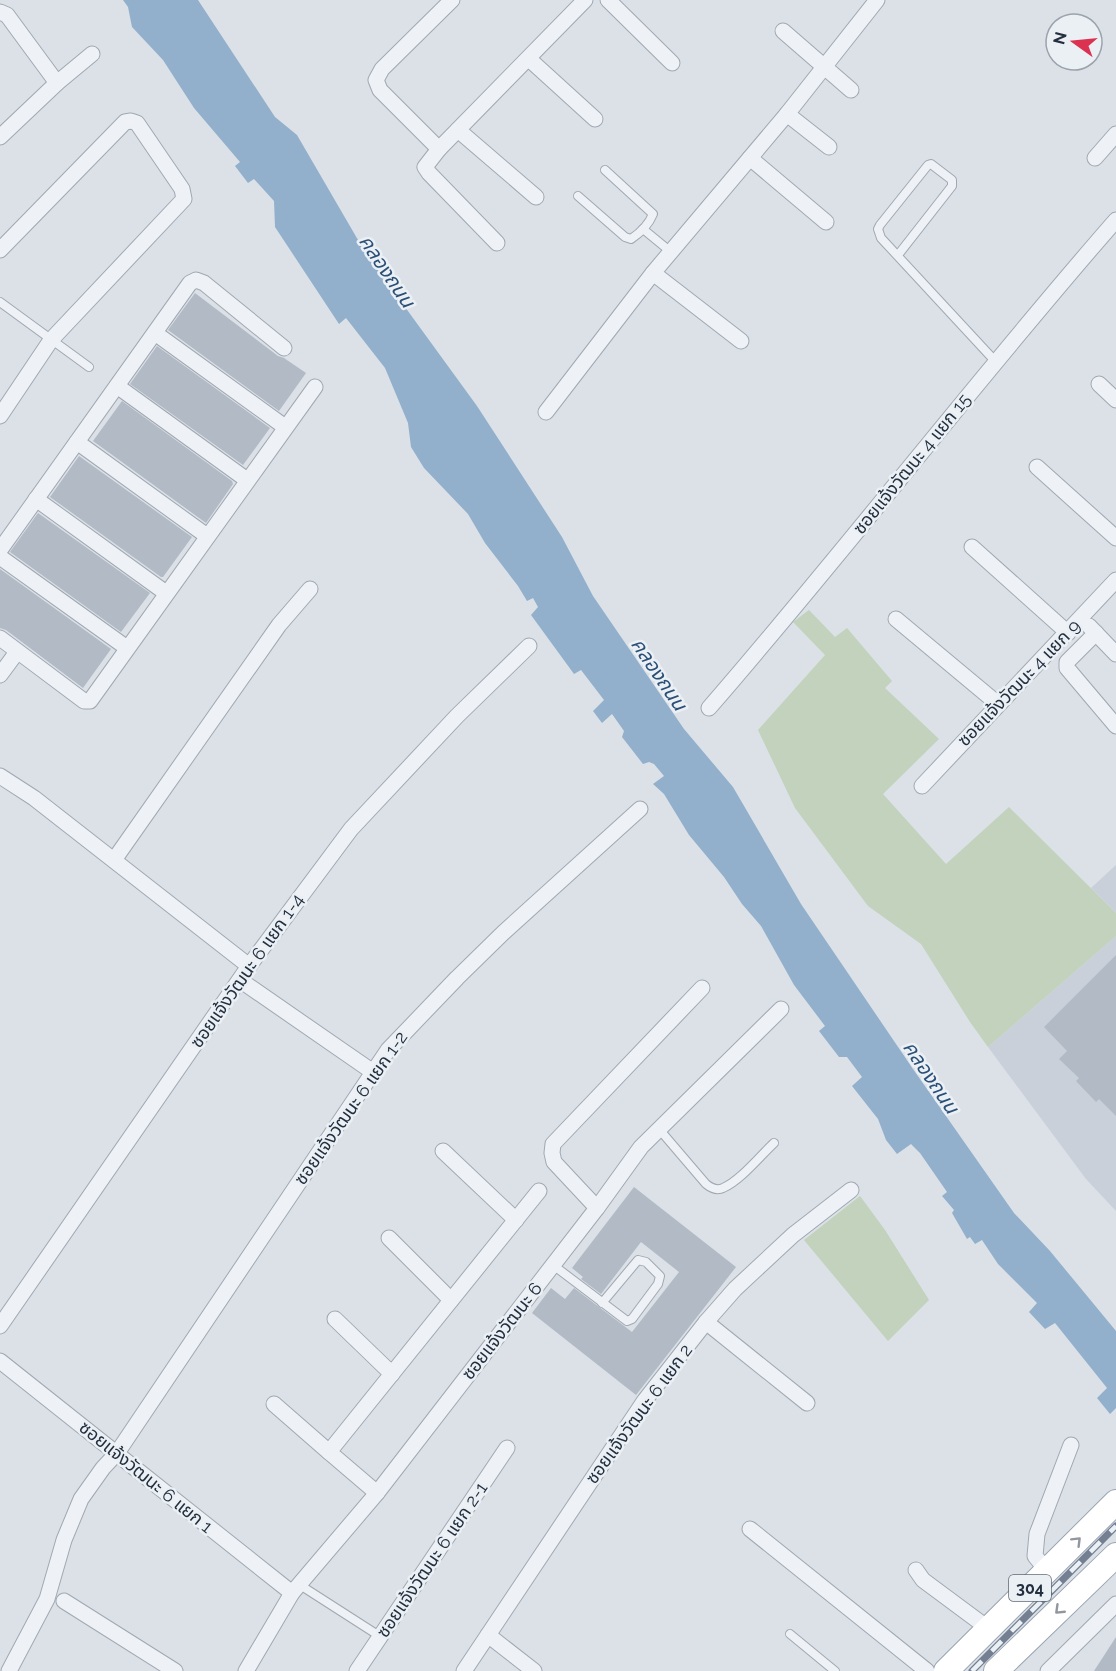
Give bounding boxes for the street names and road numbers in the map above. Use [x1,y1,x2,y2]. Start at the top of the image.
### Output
street label: ซอยแจ้งวัฒนะ 4 แยก 15 [849,389,975,538]
street label: ซอยแจ้งวัฒนะ 4 แยก 9 [953,615,1084,750]
street label: ซอยแจ้งวัฒนะ 6 แยก 1-4 [186,890,308,1052]
street label: ซอยแจ้งวัฒนะ 6 แยก 1-2 [290,1027,412,1188]
street label: ซอยแจ้งวัฒนะ 6 [457,1278,546,1384]
street label: ซอยแจ้งวัฒนะ 6 แยก 2 [581,1340,696,1488]
street label: ซอยแจ้งวัฒนะ 6 แยก 1 [75,1416,218,1537]
street label: ซอยแจ้งวัฒนะ 6 แยก 2-1 [372,1478,491,1641]
road number: 304 [1009,1575,1051,1601]

